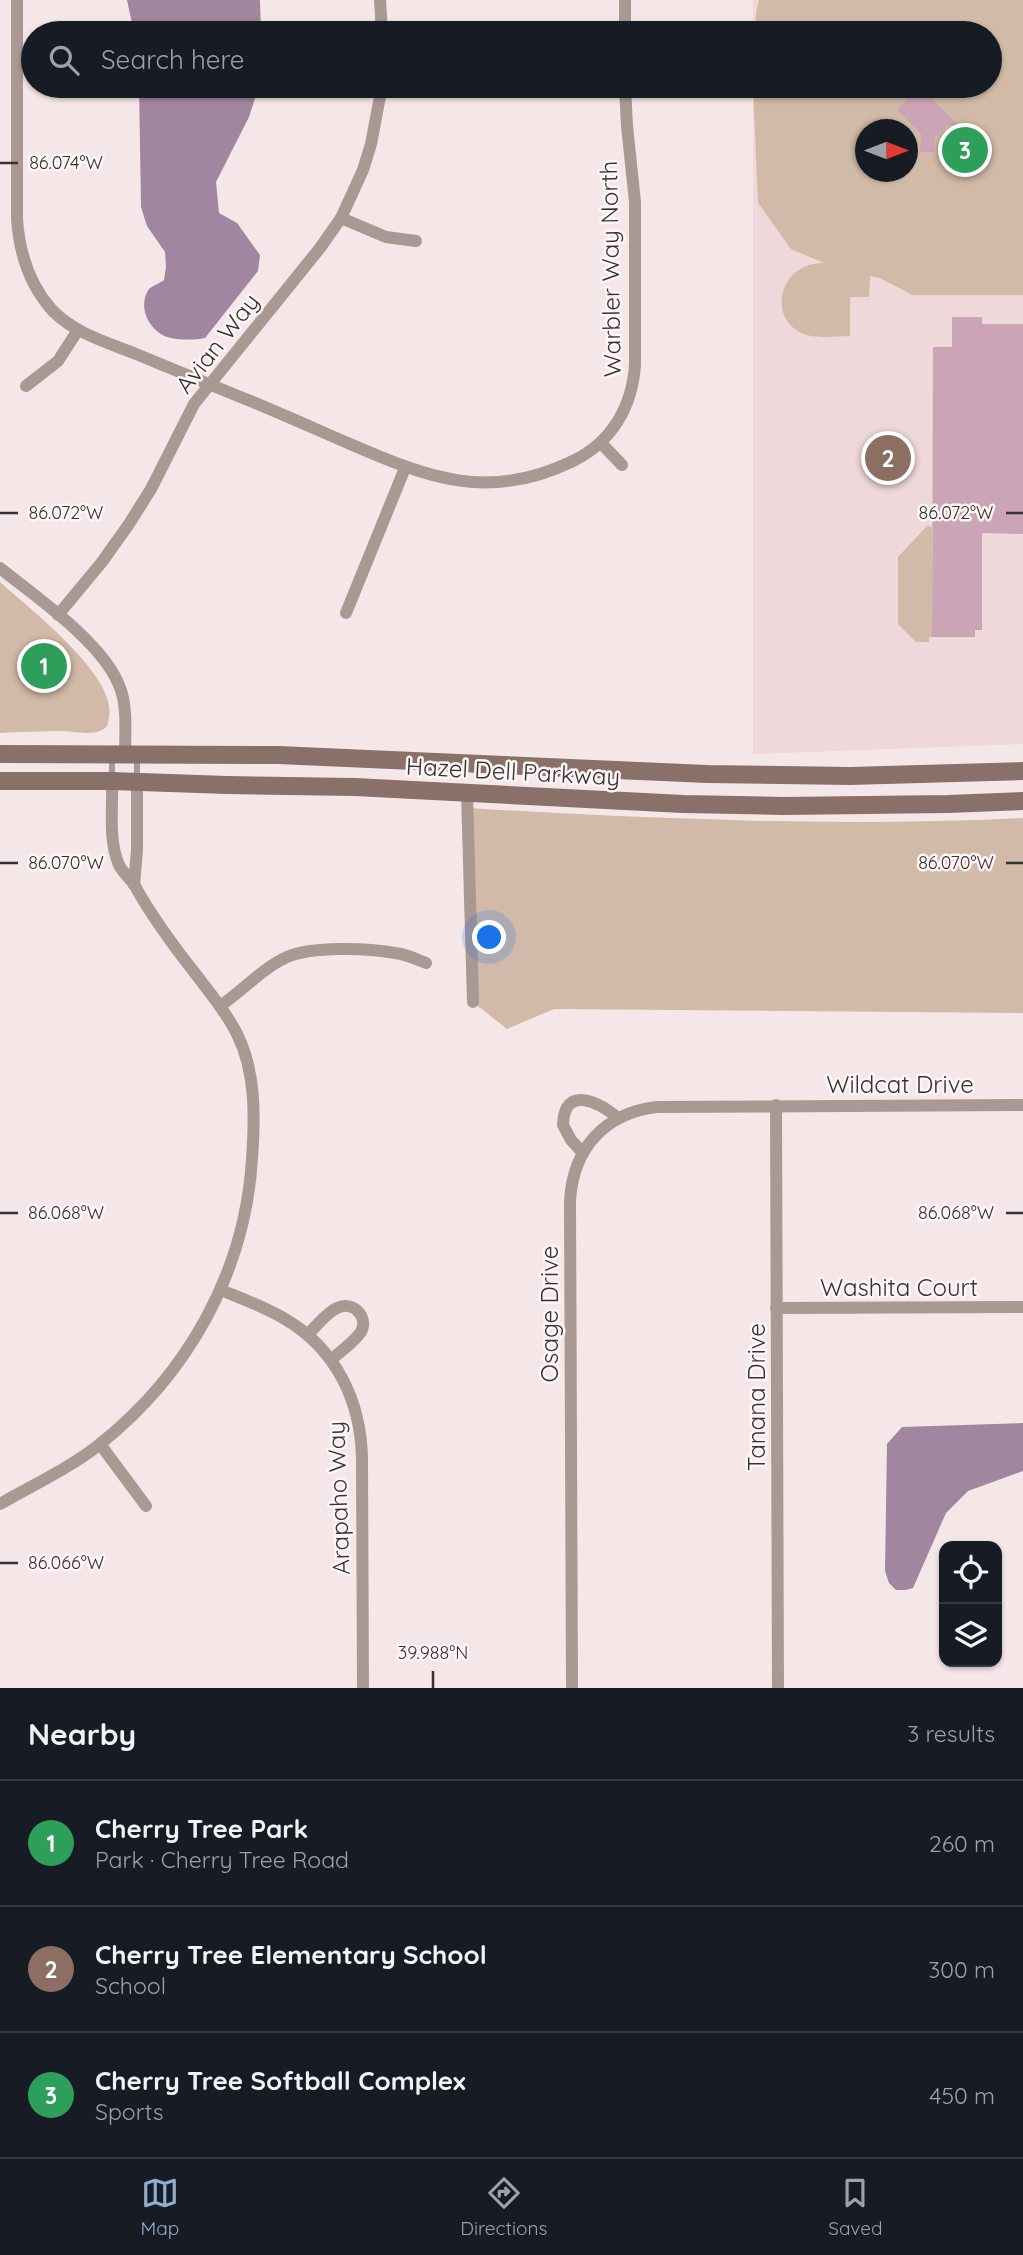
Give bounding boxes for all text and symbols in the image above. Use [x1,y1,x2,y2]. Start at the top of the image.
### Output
search box [21,21,1002,98]
icon: search [45,41,83,79]
text: Search here [101,43,245,76]
north arrow [855,119,918,182]
pin: 3 [942,124,988,176]
text: 86.074°W [29,151,103,174]
street label: Warbler Way North [593,160,627,378]
street label: Avian Way [169,287,265,399]
pin: 2 [865,432,911,484]
text: 86.072°W [29,501,103,524]
text: 86.072°W [919,501,993,524]
pin: 1 [21,640,67,692]
street label: Hazel Dell Parkway [405,750,621,792]
text: 86.070°W [28,851,104,874]
text: 86.070°W [918,851,994,874]
your location [472,920,506,954]
street label: Wildcat Drive [826,1069,974,1099]
text: 86.068°W [28,1201,104,1224]
text: 86.068°W [918,1201,994,1224]
street label: Osage Drive [534,1246,564,1382]
street label: Washita Court [820,1272,978,1302]
street label: Tanana Drive [741,1323,771,1471]
street label: Arapaho Way [320,1421,356,1575]
map controls [939,1541,1002,1667]
button: locate [939,1541,1002,1604]
text: 86.066°W [28,1551,104,1574]
button: layers [939,1604,1002,1667]
text: 39.988°N [398,1641,468,1664]
text: Nearby [28,1715,136,1753]
text: 3 results [907,1719,995,1748]
text: Cherry Tree Park [95,1812,308,1845]
text: 1 [47,1829,55,1858]
text: 260 m [929,1829,995,1858]
text: Park · Cherry Tree Road [95,1845,349,1874]
text: Cherry Tree Elementary School [95,1938,487,1971]
text: 2 [44,1955,58,1984]
text: 300 m [928,1955,995,1984]
text: School [95,1971,166,2000]
text: Cherry Tree Softball Complex [95,2064,466,2097]
text: 3 [45,2081,57,2110]
text: 450 m [929,2081,995,2110]
text: Sports [95,2097,164,2126]
tab: Map [141,2174,179,2240]
tab: Directions [460,2174,547,2240]
tab: Saved [828,2174,883,2240]

